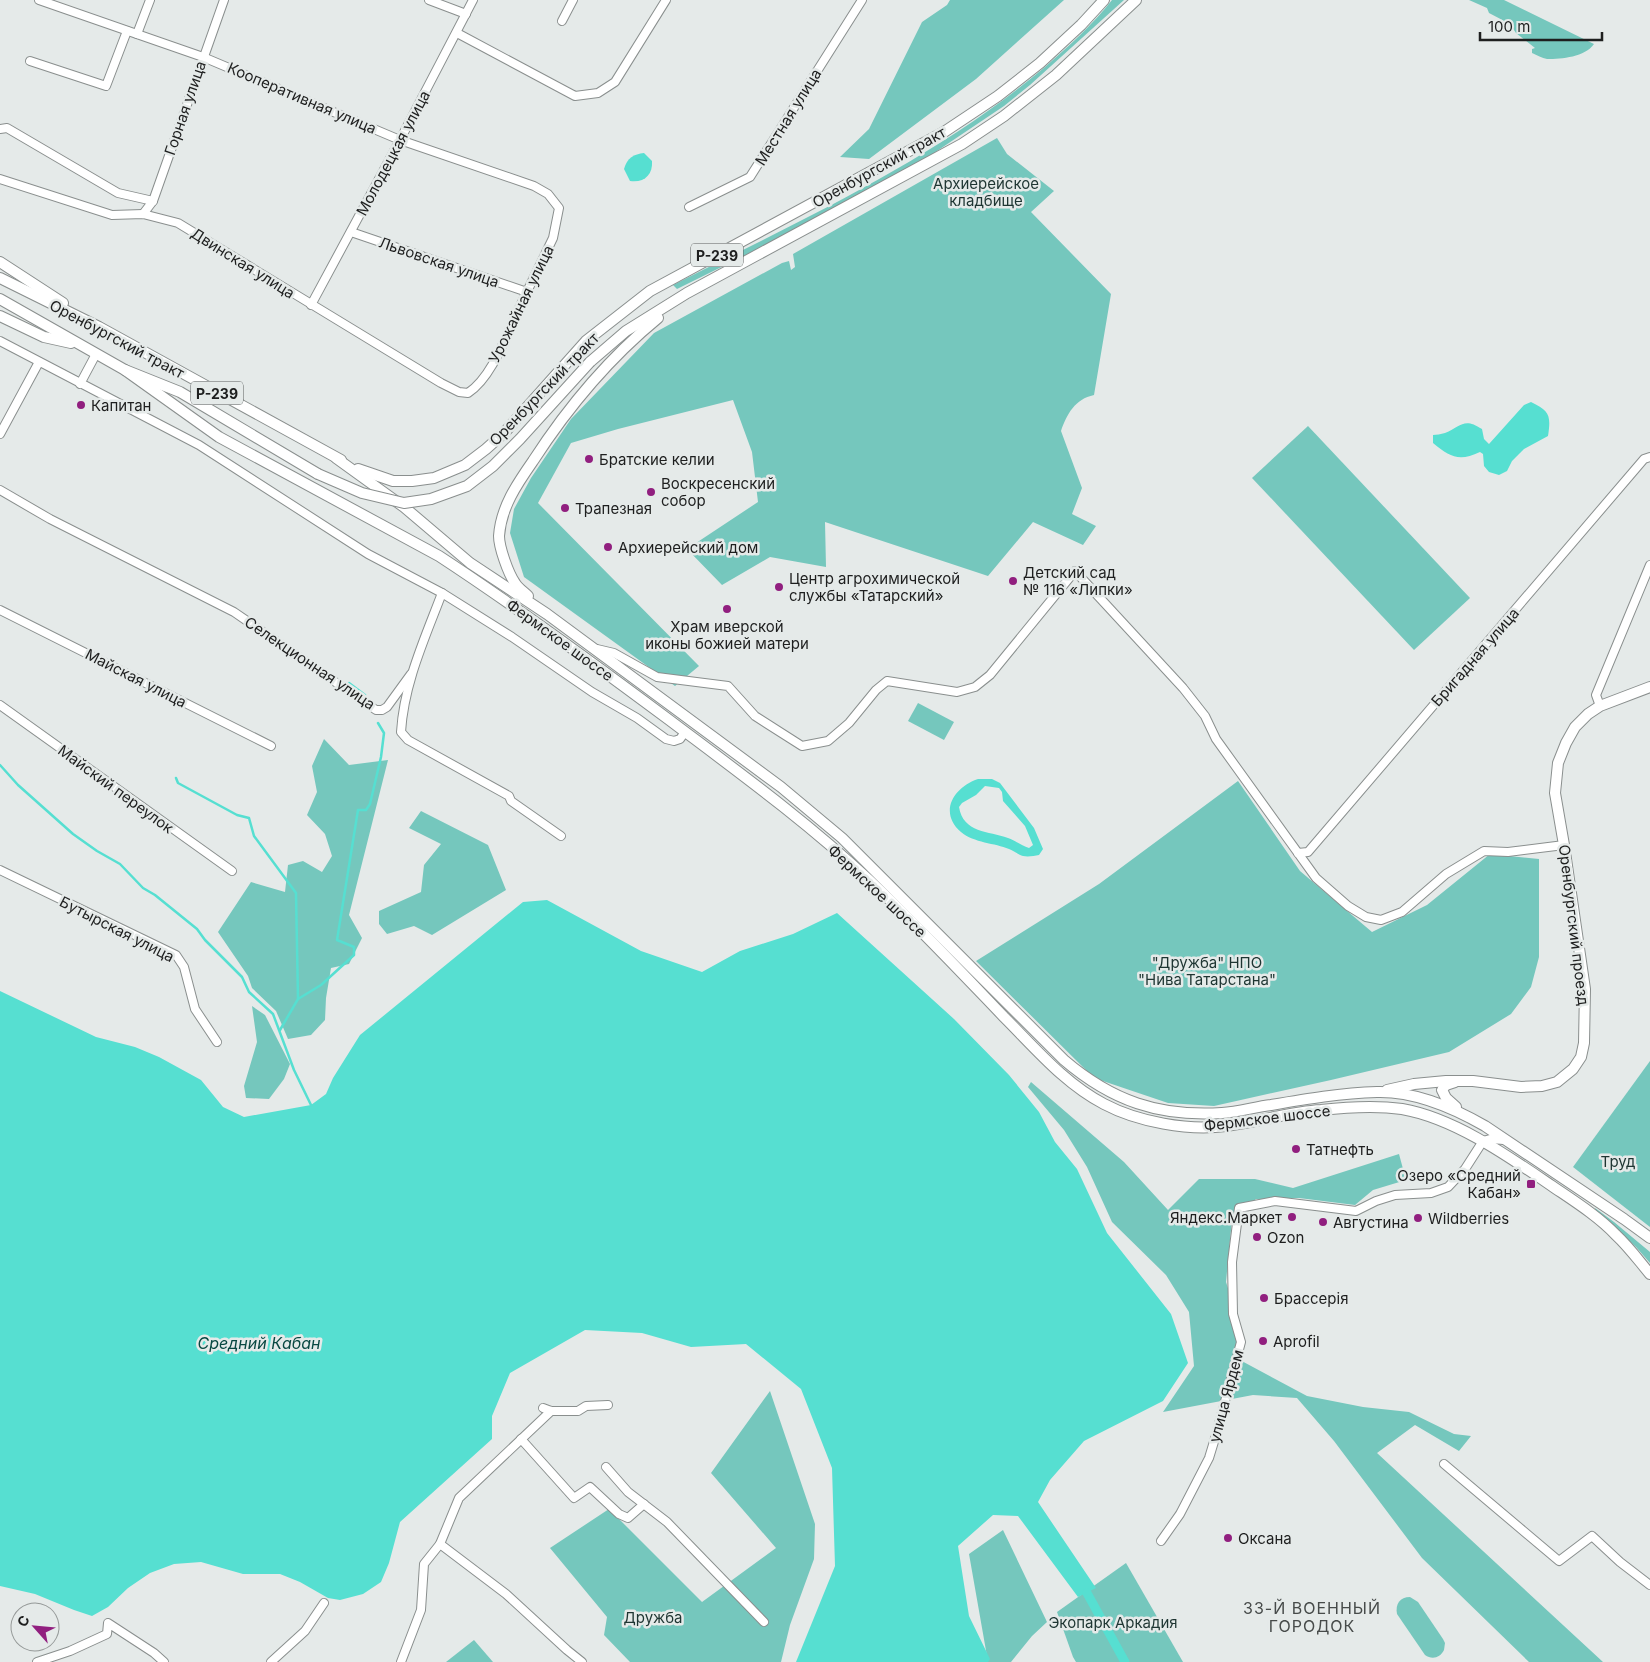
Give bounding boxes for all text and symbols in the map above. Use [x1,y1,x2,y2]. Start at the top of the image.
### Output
scale bar [1480,10,1602,42]
text: 100 m [1488,17,1530,36]
street label: Кооперативная улица [225,58,379,138]
street label: Горная улица [160,59,210,157]
street label: Местная улица [751,65,825,169]
street label: Молодецкая улица [352,87,434,219]
street label: Оренбургский тракт [809,122,949,212]
park label: Архиерейское кладбище [933,174,1039,210]
street label: Двинская улица [188,223,298,303]
street label: Львовская улица [376,233,502,291]
street label: Урожайная улица [484,242,558,366]
road number: Р-239 [691,244,743,266]
street label: Оренбургский тракт [46,295,188,383]
street label: Оренбургский тракт [485,329,603,449]
road number: Р-239 [191,382,243,404]
place label: Капитан [91,396,151,415]
marker: Капитан [75,399,87,411]
place label: Братские келии [599,450,715,469]
marker: Братские келии [583,453,595,465]
place label: Воскресенский собор [661,474,775,510]
marker: Воскресенский собор [645,486,657,498]
place label: Трапезная [575,499,652,518]
marker: Трапезная [559,502,571,514]
place label: Архиерейский дом [618,538,758,557]
marker: Архиерейский дом [602,541,614,553]
place label: Детский сад № 116 «Липки» [1023,563,1133,599]
place label: Центр агрохимической службы «Татарский» [789,569,960,605]
marker: Детский сад № 116 «Липки» [1007,575,1019,587]
marker: Центр агрохимической службы «Татарский» [773,581,785,593]
street label: Фермское шоссе [503,595,617,685]
marker: Храм иверской иконы божией матери [721,603,733,615]
street label: Бригадная улица [1427,604,1523,710]
street label: Селекционная улица [241,612,379,714]
place label: Храм иверской иконы божией матери [645,617,809,653]
street label: Майская улица [82,644,190,712]
street label: Майский переулок [55,741,177,837]
street label: Фермское шоссе [824,841,930,941]
street label: Оренбургский проезд [1555,843,1593,1007]
street label: Бутырская улица [57,892,177,966]
park label: "Дружба" НПО "Нива Татарстана" [1138,953,1276,989]
street label: Фермское шоссе [1203,1101,1331,1135]
place label: Татнефть [1306,1140,1374,1159]
marker: Татнефть [1290,1143,1302,1155]
park label: Труд [1601,1152,1635,1171]
place label: Озеро «Средний Кабан» [1397,1166,1521,1202]
marker: Озеро «Средний Кабан» [1525,1178,1537,1190]
place label: Яндекс.Маркет [1170,1208,1282,1227]
place label: Wildberries [1428,1209,1509,1228]
marker: Яндекс.Маркет [1286,1211,1298,1223]
marker: Wildberries [1412,1212,1424,1224]
place label: Августина [1333,1213,1409,1232]
marker: Августина [1317,1216,1329,1228]
place label: Ozon [1267,1228,1304,1247]
marker: Ozon [1251,1231,1263,1243]
place label: Брассерiя [1274,1289,1348,1308]
marker: Брассерiя [1258,1292,1270,1304]
place label: Aprofil [1273,1332,1320,1351]
water label: Средний Кабан [197,1333,321,1353]
marker: Aprofil [1257,1335,1269,1347]
street label: улица Ярдем [1204,1347,1248,1445]
place label: Оксана [1238,1529,1292,1548]
marker: Оксана [1222,1532,1234,1544]
district label: 33-Й ВОЕННЫЙ ГОРОДОК [1243,1598,1381,1636]
north arrow [10,1602,60,1652]
park label: Дружба [623,1608,683,1627]
text: С [13,1612,33,1629]
park label: Экопарк Аркадия [1048,1613,1178,1632]

